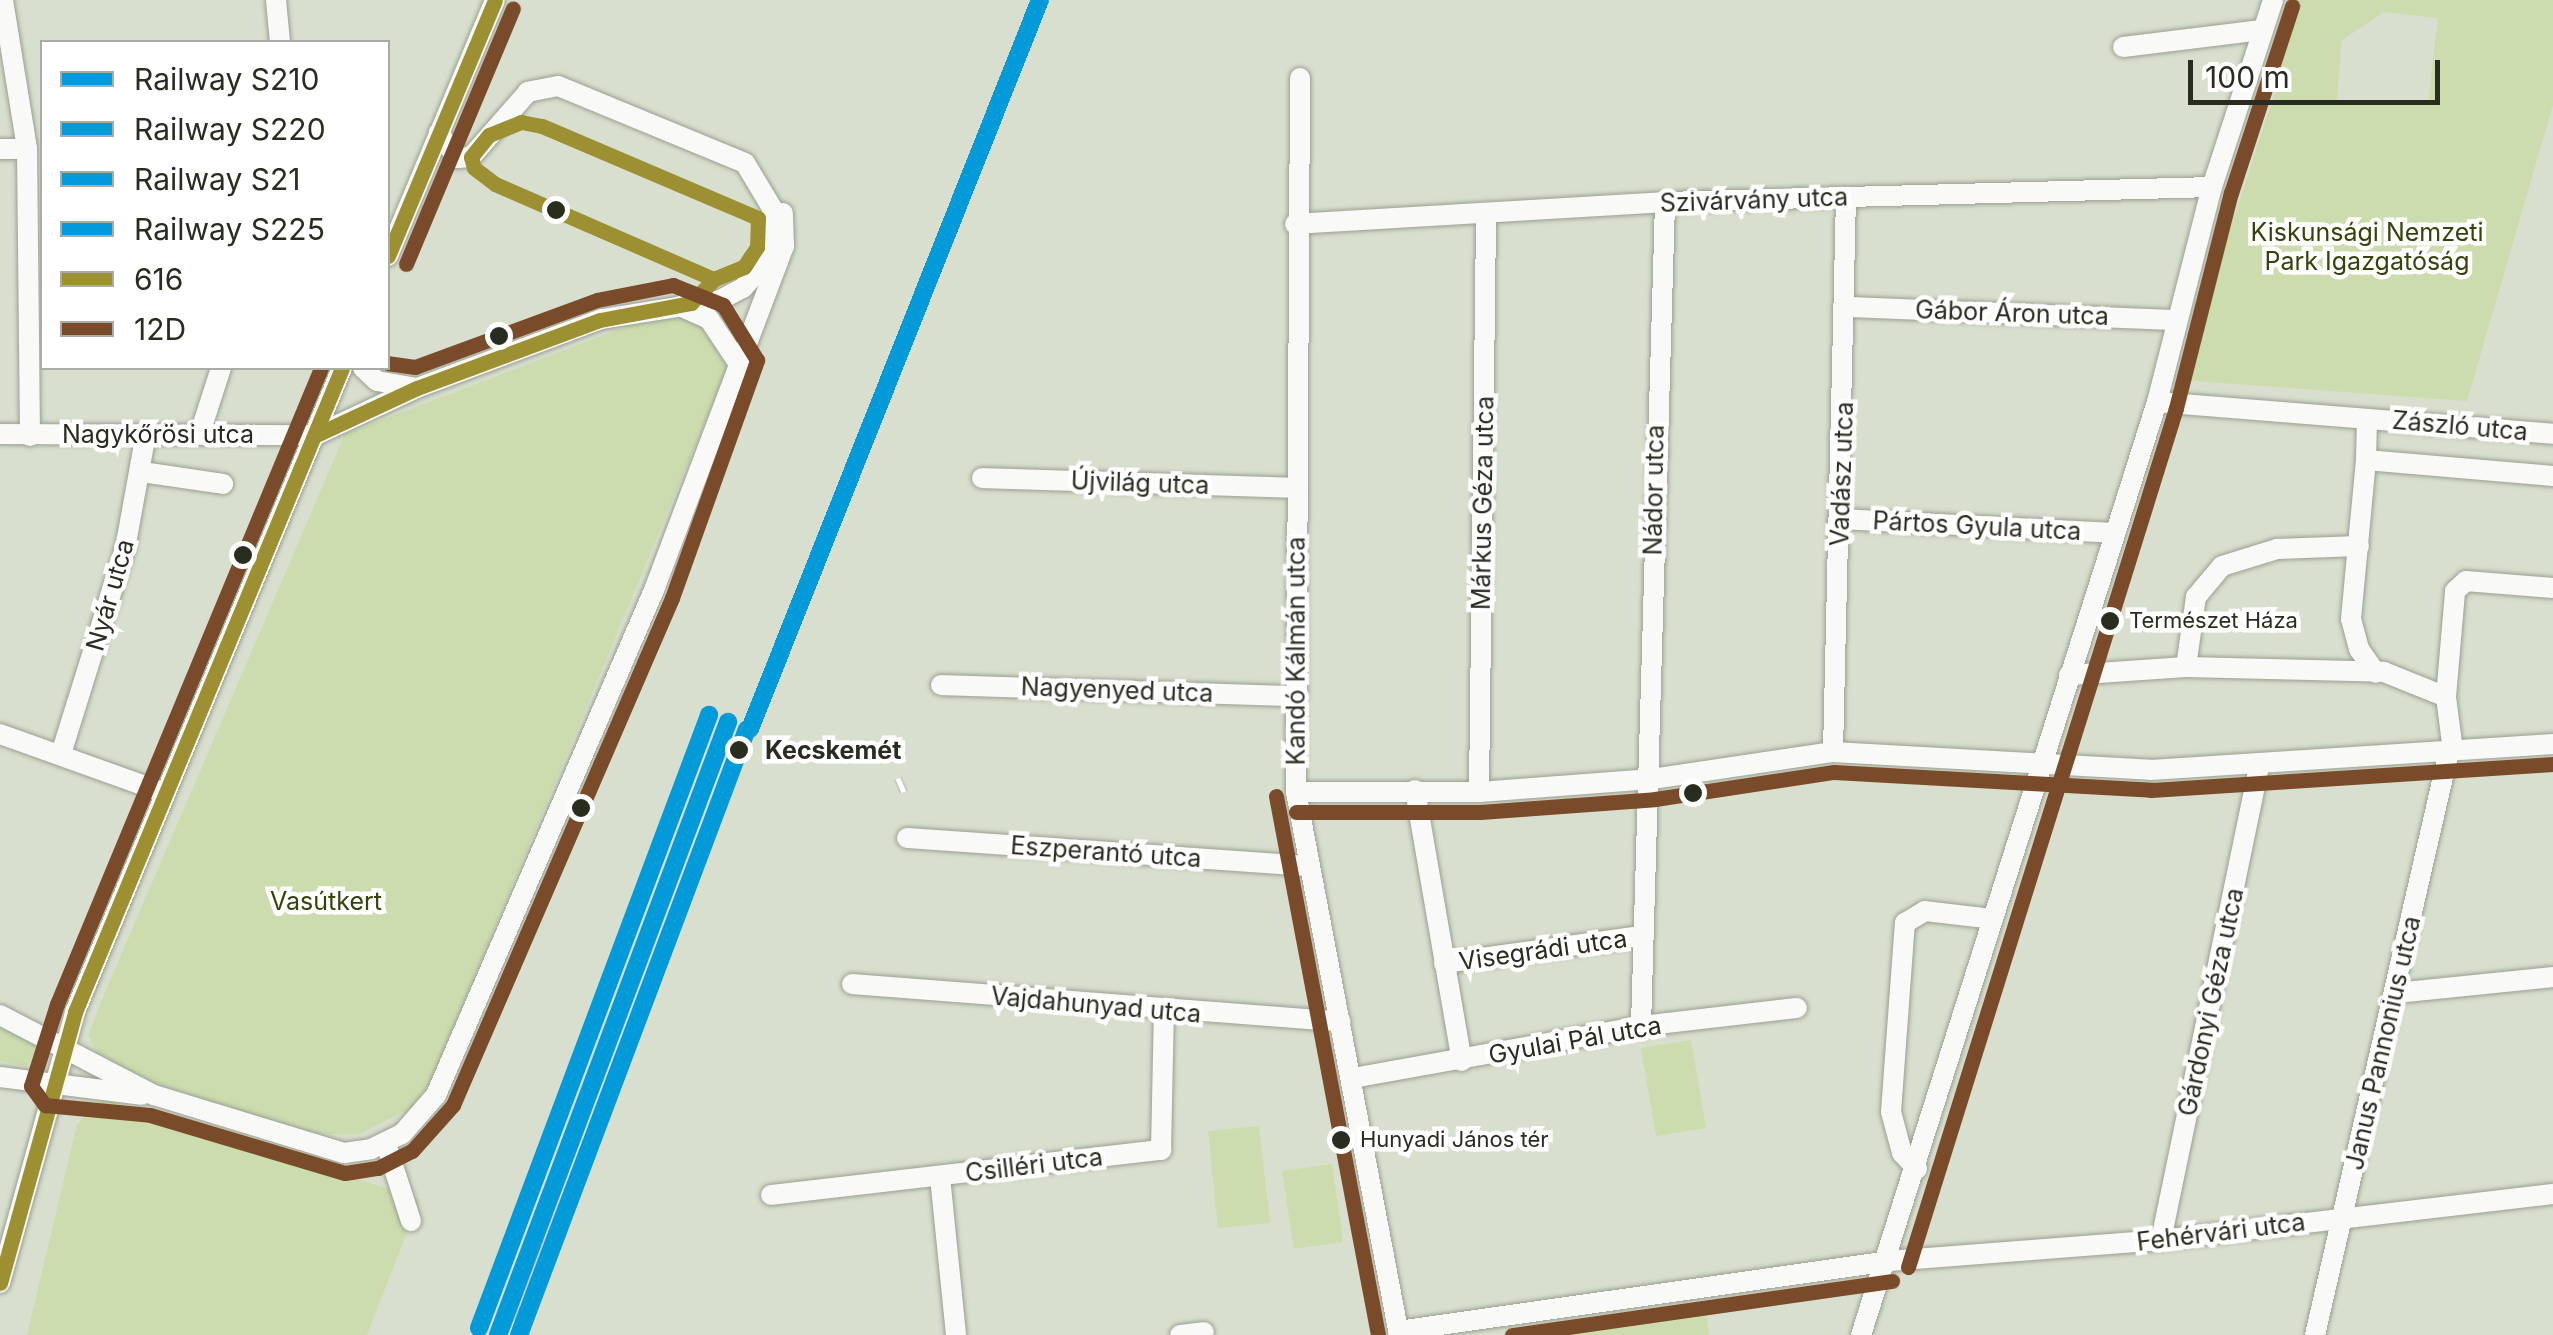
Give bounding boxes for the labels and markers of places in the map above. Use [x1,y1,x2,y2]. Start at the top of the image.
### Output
unlabelled marker [546,200,566,220]
unlabelled marker [489,326,509,346]
unlabelled marker [233,545,253,565]
place label: Természet Háza [2129,608,2298,634]
marker: Természet Háza [2100,611,2120,631]
marker: Kecskemét [722,733,756,767]
place label: Kecskemét [765,735,901,765]
unlabelled marker [1683,783,1703,803]
unlabelled marker [571,798,591,818]
place label: Hunyadi János tér [1360,1127,1549,1153]
marker: Hunyadi János tér [1331,1130,1351,1150]

